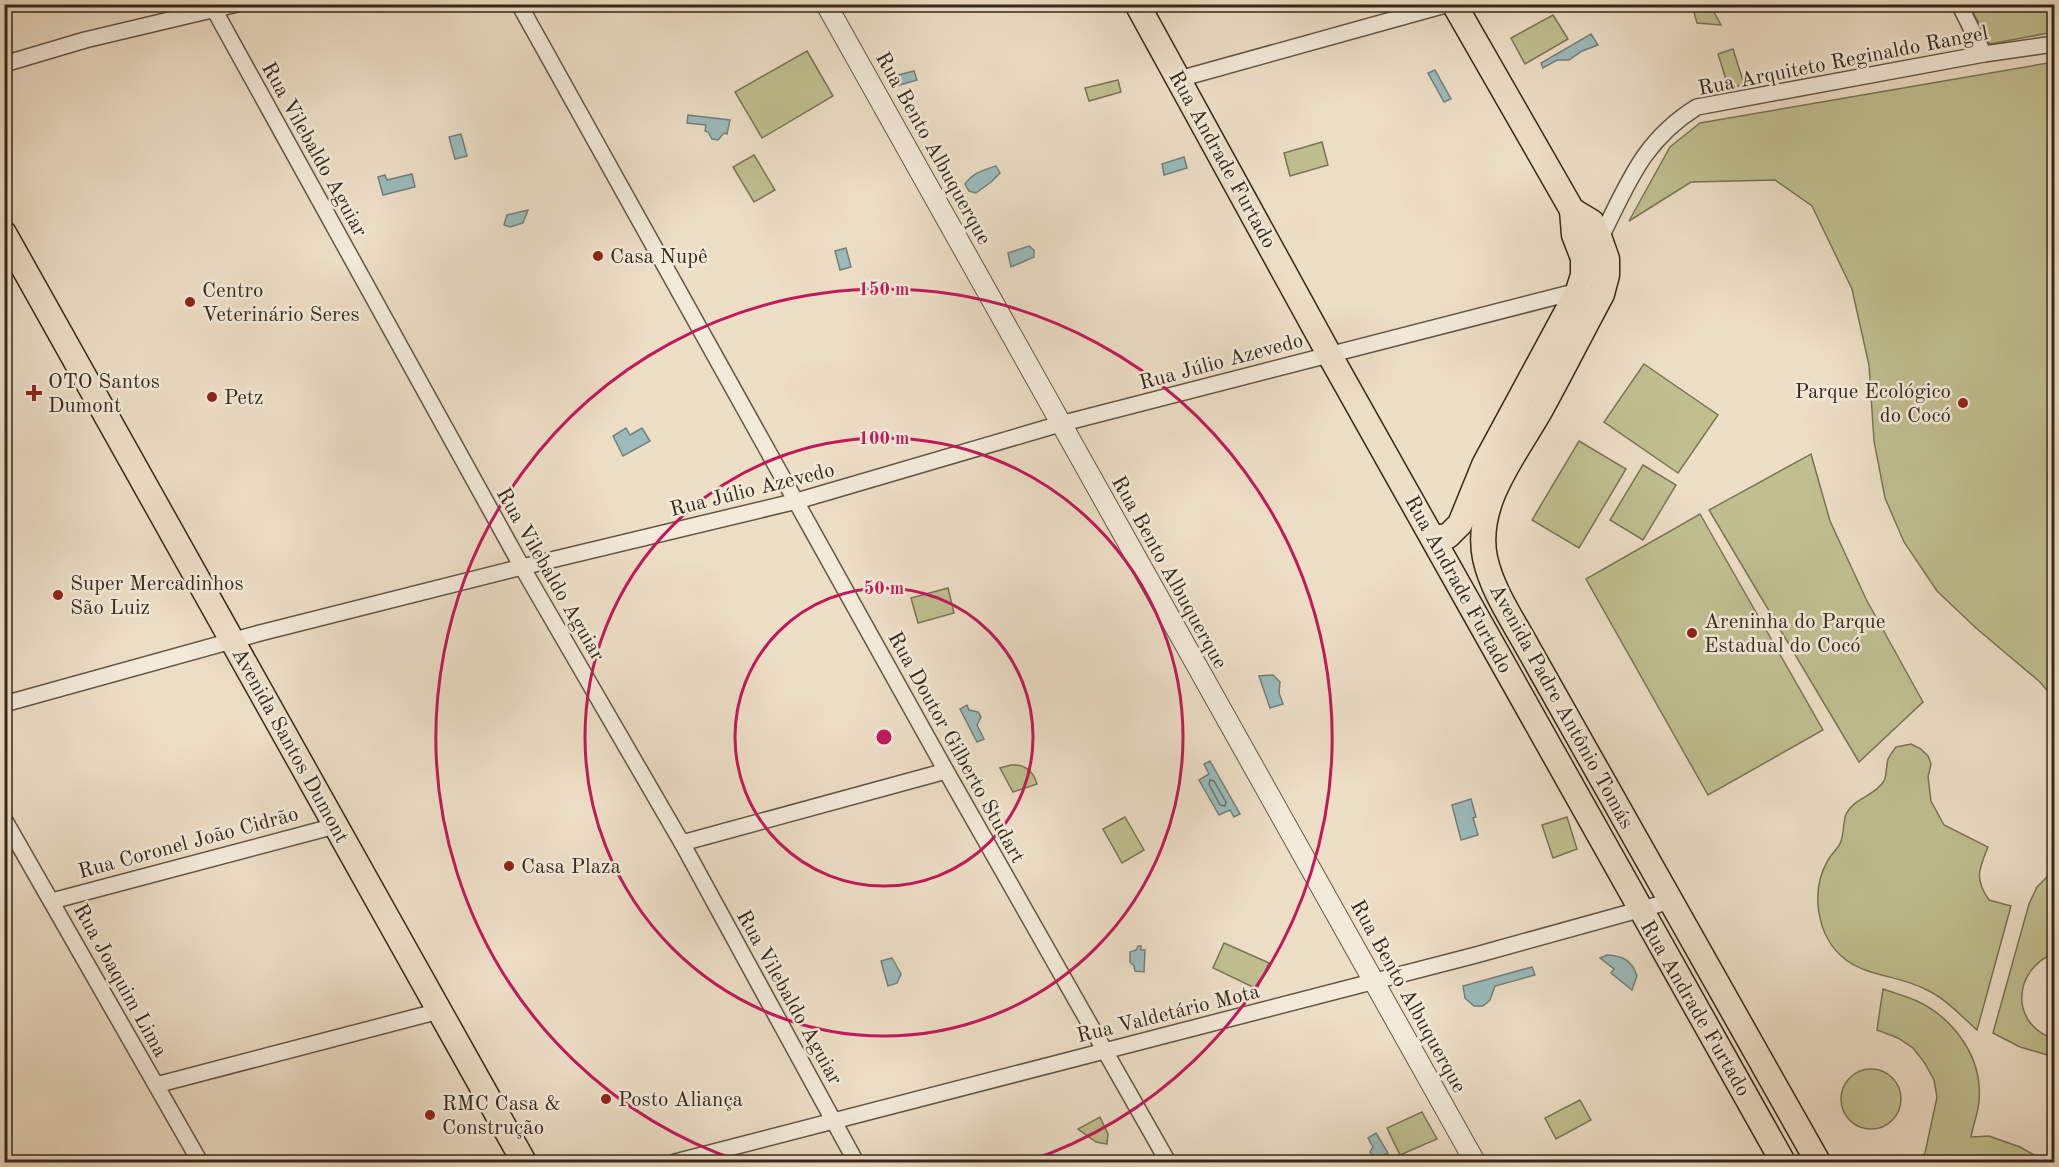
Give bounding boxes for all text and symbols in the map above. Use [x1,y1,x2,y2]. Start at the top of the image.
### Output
street label: Rua Arquiteto Reginaldo Rangel [1696,23,1990,100]
street label: Rua Bento Albuquerque [871,49,994,249]
street label: Rua Vilebaldo Aguiar [257,59,371,241]
street label: Rua Andrade Furtado [1164,67,1279,252]
place label: Casa Nupê [610,247,708,268]
marker: Casa Nupê [591,249,605,263]
place label: Centro Veterinário Seres [202,281,360,326]
text: 150 m [859,281,909,299]
marker: Centro Veterinário Seres [183,295,197,309]
street label: Rua Júlio Azevedo [1137,330,1306,394]
place label: OTO Santos Dumont [48,372,160,417]
place label: Parque Ecológico do Cocó [1795,382,1951,427]
marker: OTO Santos Dumont [25,384,43,402]
place label: Petz [224,388,263,409]
marker: Petz [205,390,219,404]
marker: Parque Ecológico do Cocó [1956,396,1970,410]
text: 100 m [859,430,909,448]
street label: Rua Júlio Azevedo [668,460,837,521]
street label: Rua Bento Albuquerque [1107,473,1230,673]
street label: Rua Vilebaldo Aguiar [492,485,608,665]
street label: Rua Andrade Furtado [1400,492,1515,677]
place label: Super Mercadinhos São Luiz [70,574,244,619]
text: 50 m [864,580,904,598]
street label: Avenida Padre Antônio Tomás [1485,581,1637,833]
marker: Super Mercadinhos São Luiz [51,588,65,602]
place label: Areninha do Parque Estadual do Cocó [1704,612,1885,657]
marker: Areninha do Parque Estadual do Cocó [1685,626,1699,640]
street label: Rua Doutor Gilberto Studart [883,629,1028,867]
street label: Avenida Santos Dumont [227,645,352,847]
centre of rings [874,727,894,747]
street label: Rua Coronel João Cidrão [76,804,301,883]
place label: Casa Plaza [521,857,621,878]
marker: Casa Plaza [502,859,516,873]
street label: Rua Bento Albuquerque [1346,897,1469,1097]
street label: Rua Joaquim Lima [69,901,170,1061]
street label: Rua Vilebaldo Aguiar [732,907,846,1089]
street label: Rua Andrade Furtado [1636,917,1754,1100]
street label: Rua Valdetário Mota [1075,982,1262,1047]
place label: Posto Aliança [618,1090,743,1111]
marker: Posto Aliança [599,1092,613,1106]
place label: RMC Casa & Construção [442,1094,561,1139]
marker: RMC Casa & Construção [423,1108,437,1122]

